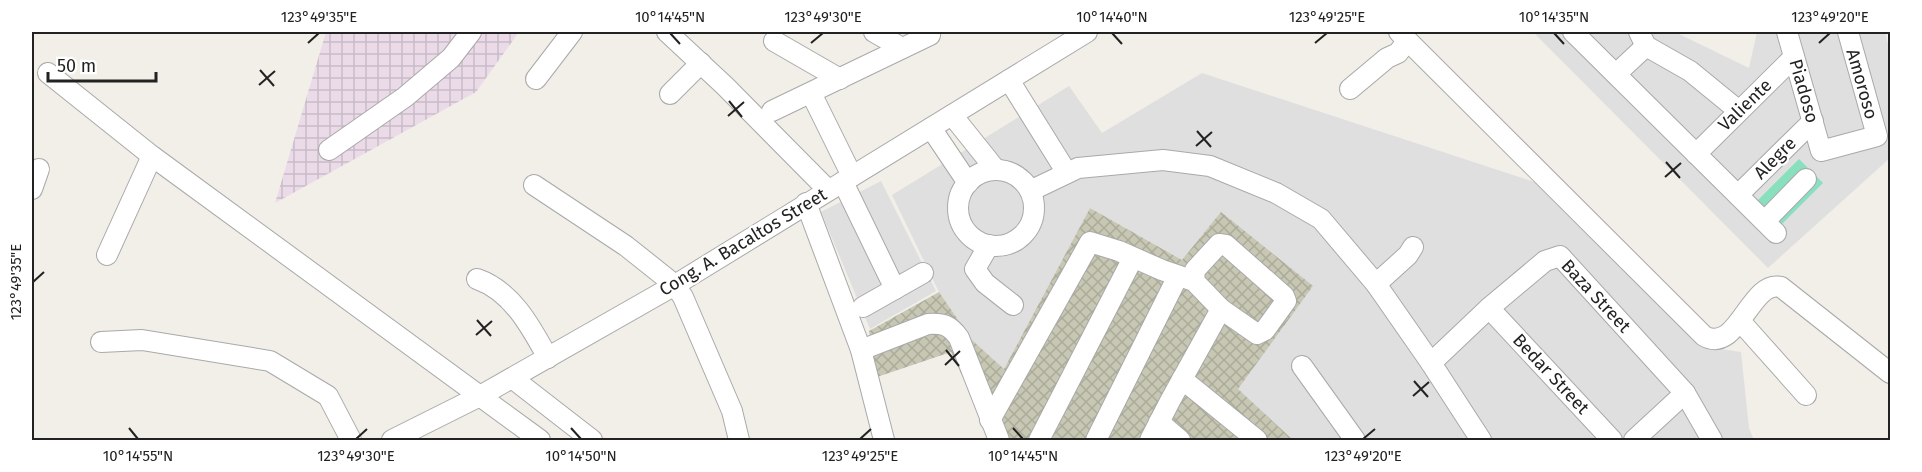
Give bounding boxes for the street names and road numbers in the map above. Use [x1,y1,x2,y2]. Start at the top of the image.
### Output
street label: Amoroso [1841,46,1883,122]
street label: Piadoso [1784,56,1824,126]
street label: Valiente [1714,74,1776,136]
street label: Alegre [1749,132,1801,184]
street label: Cong. A. Bacaltos Street [655,183,831,301]
street label: Baza Street [1557,255,1636,337]
street label: Bedar Street [1508,329,1594,419]

